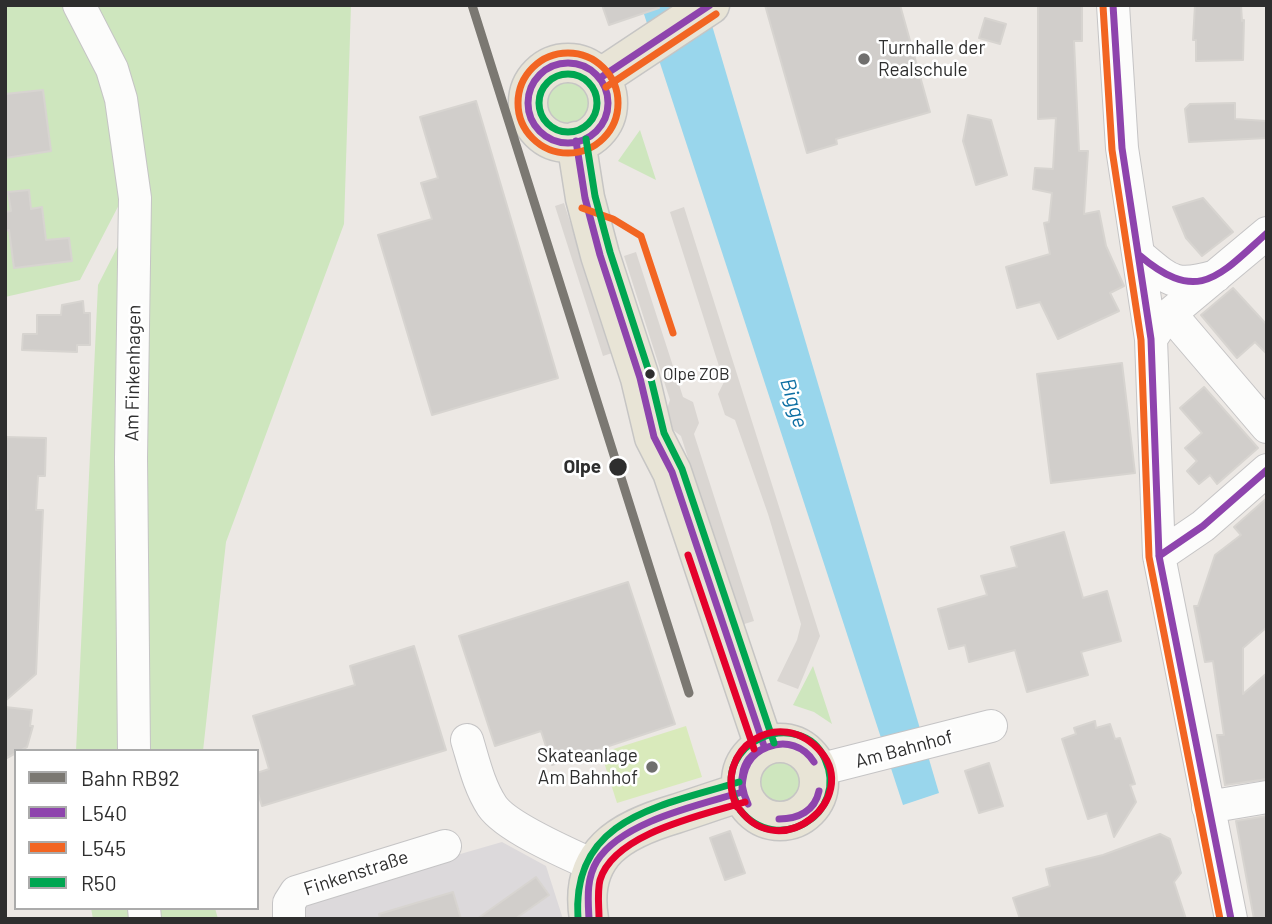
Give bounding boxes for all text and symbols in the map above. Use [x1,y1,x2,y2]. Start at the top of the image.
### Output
place label: Turnhalle der Realschule [878,37,985,81]
marker: Turnhalle der Realschule [856,51,872,67]
street label: Am Finkenhagen [120,304,146,442]
place label: Olpe ZOB [663,364,730,384]
marker: Olpe ZOB [643,367,657,381]
water label: Bigge [775,375,813,431]
place label: Olpe [563,456,601,478]
marker: Olpe [607,456,629,478]
street label: Am Bahnhof [853,725,955,773]
place label: Skateanlage Am Bahnhof [537,745,638,789]
legend [14,749,259,910]
marker: Skateanlage Am Bahnhof [644,759,660,775]
text: Bahn RB92 [81,765,180,790]
text: L540 [81,800,127,825]
text: L545 [81,835,126,860]
street label: Finkenstraße [301,845,411,901]
text: R50 [81,870,117,895]

